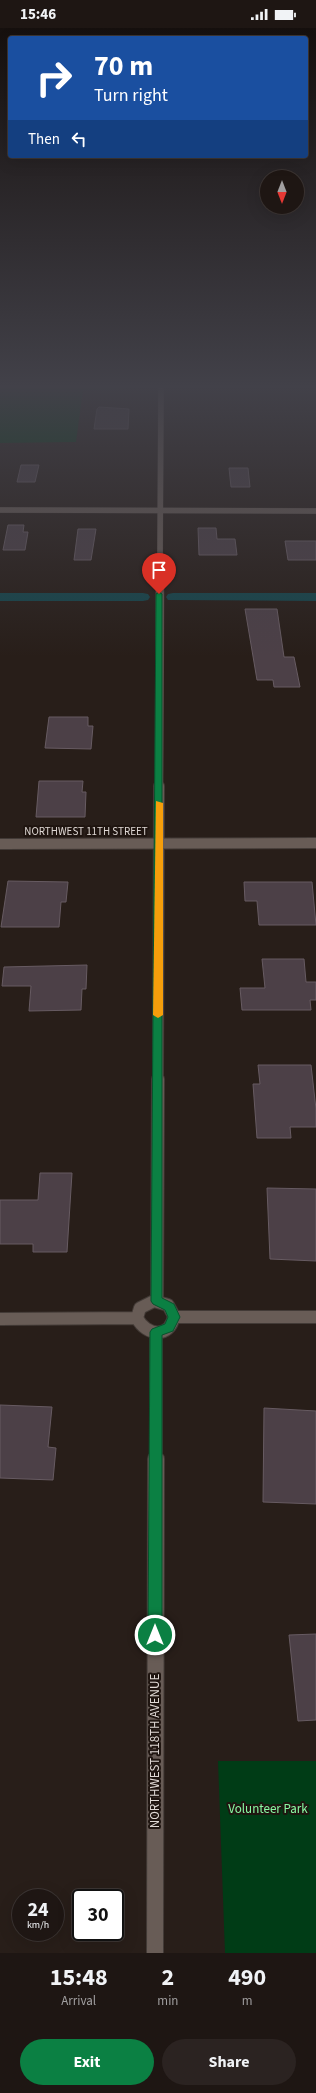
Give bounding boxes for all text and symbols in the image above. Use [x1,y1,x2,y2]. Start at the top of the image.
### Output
text: 15:46 [20,4,56,25]
text: 70 m [94,46,153,86]
icon: right [28,52,80,104]
text: Turn right [94,83,168,108]
icon: left [68,128,90,150]
text: Then [28,129,60,150]
north arrow [260,170,304,214]
map controls [260,170,304,214]
pin [142,553,176,594]
icon: arrive [148,559,170,581]
street label: NORTHWEST 11TH STREET [24,824,148,839]
position arrow [134,1614,176,1656]
street label: NORTHWEST 118TH AVENUE [146,1674,164,1828]
park label: Volunteer Park [228,1800,308,1818]
speed limit sign: 30 [72,1889,124,1941]
text: 24 [27,1896,49,1924]
text: km/h [27,1918,49,1932]
text: 15:48 [50,1960,108,1995]
text: 2 [162,1960,174,1995]
text: 490 [228,1960,266,1995]
text: Arrival [61,1992,96,2010]
text: min [157,1992,178,2010]
text: m [242,1992,253,2010]
button: Exit [20,2039,154,2085]
button: Share [162,2039,296,2085]

